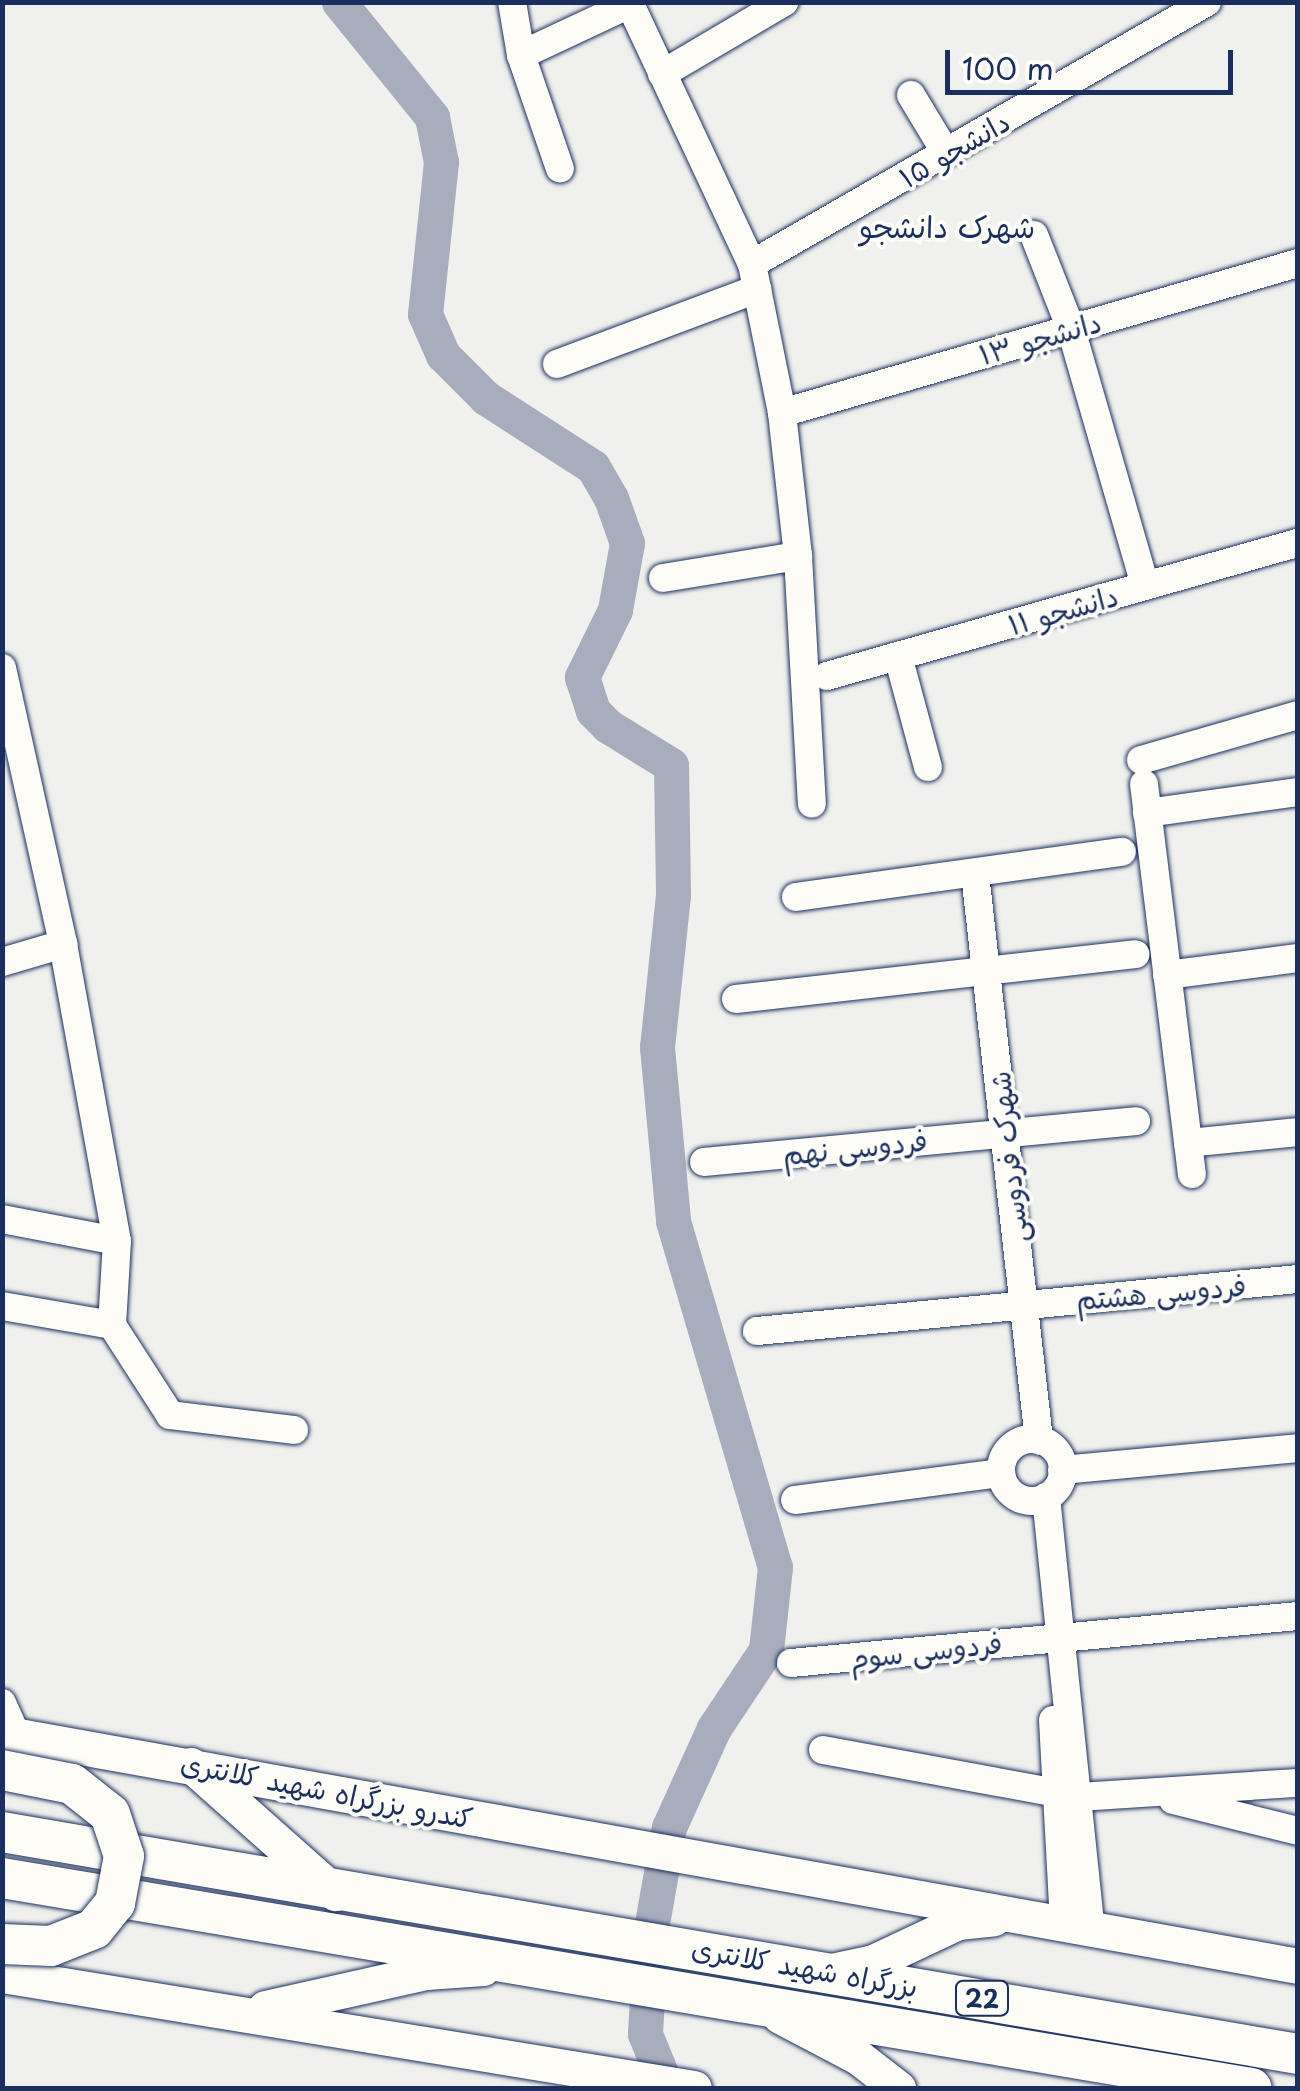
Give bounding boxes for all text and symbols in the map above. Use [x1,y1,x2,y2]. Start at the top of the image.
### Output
scale bar [950,30,1238,92]
text: 100 m [962,45,1054,90]
street label: دانشجو ۱۵ [893,104,1015,194]
district label: شهرک دانشجو [859,208,1035,244]
street label: دانشجو ۱۳ [975,305,1105,371]
street label: دانشجو ۱۱ [1004,578,1122,642]
street label: شهرک فردوسی [982,1070,1034,1244]
street label: فردوسی نهم [781,1123,929,1171]
street label: فردوسی هشتم [1075,1268,1247,1316]
street label: فردوسی سوم [848,1625,1004,1675]
street label: کندرو بزرگراه شهید کلانتری [178,1745,476,1835]
street label: بزرگراه شهید کلانتری [689,1931,921,2003]
road number: 22 [954,1978,1010,2018]

